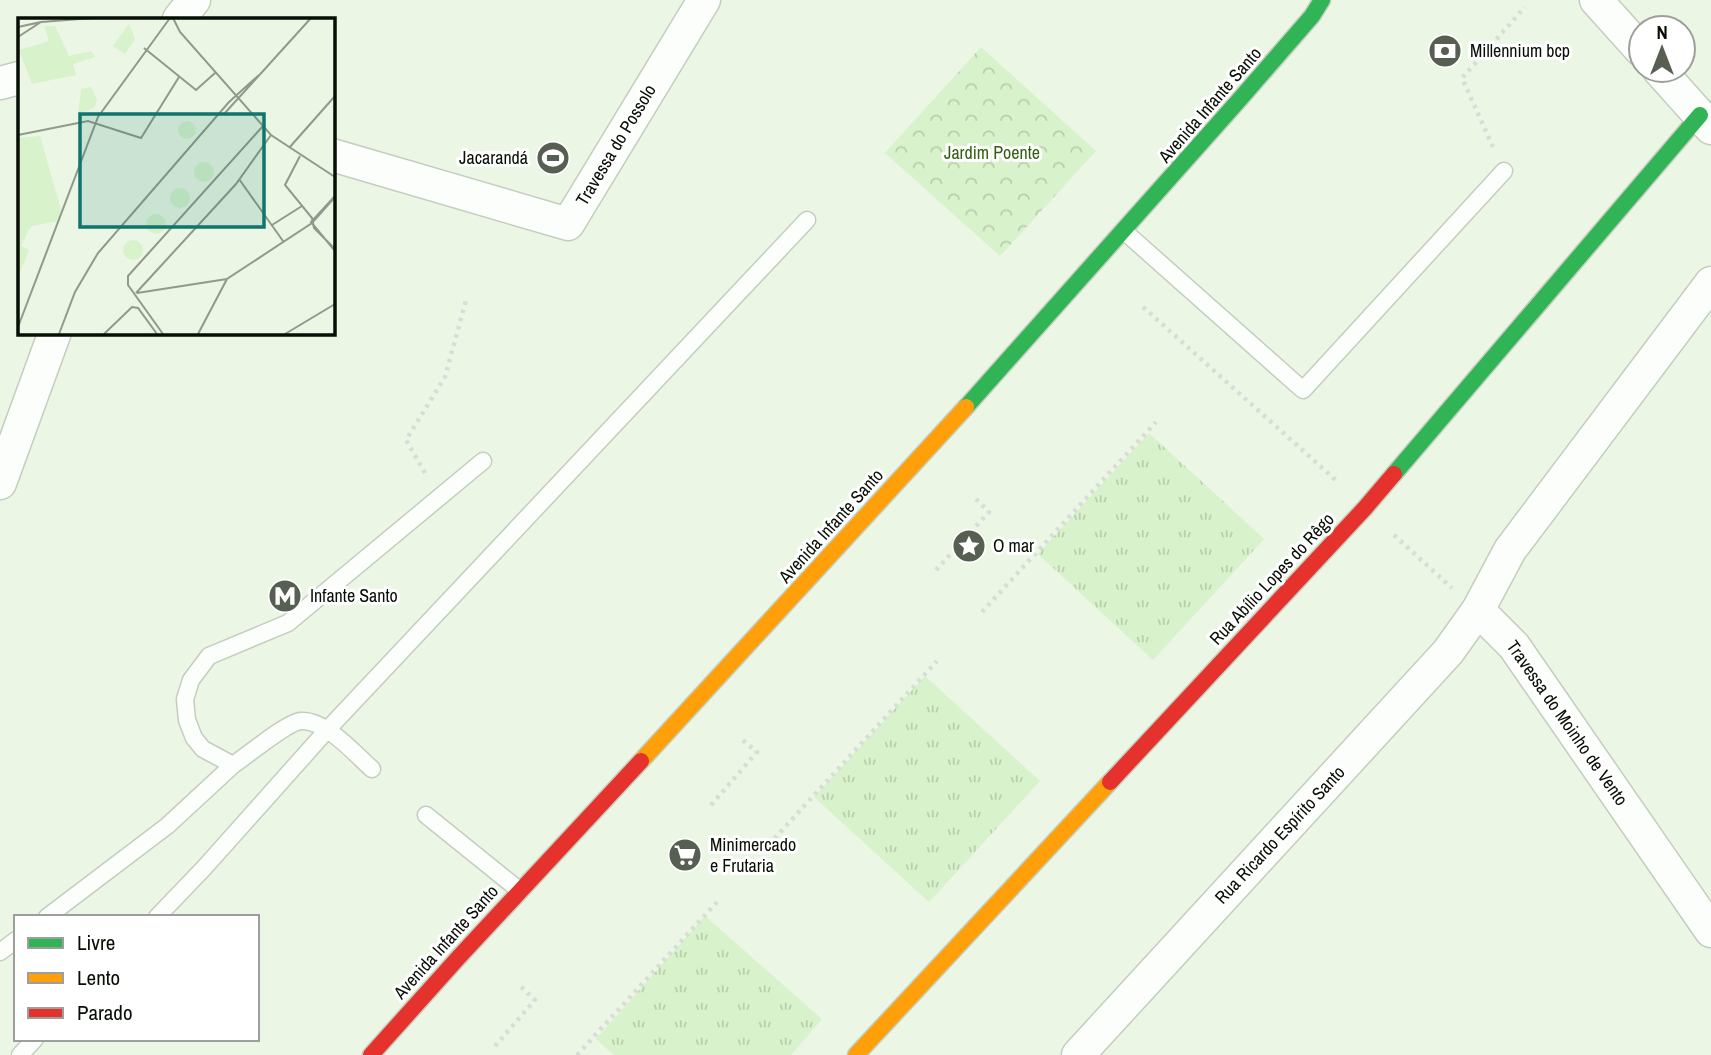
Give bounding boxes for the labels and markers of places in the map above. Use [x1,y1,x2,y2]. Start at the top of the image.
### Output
bank icon: Millennium bcp [1426,32,1464,70]
place label: Millennium bcp [1470,38,1570,63]
sports icon: Jacarandá [534,139,572,177]
place label: Jacarandá [459,145,528,170]
place icon: O mar [950,527,988,565]
place label: O mar [993,533,1034,558]
metro station icon: Infante Santo [266,577,304,615]
place label: Infante Santo [310,583,398,608]
place label: Minimercado e Frutaria [710,832,796,878]
supermarket icon: Minimercado e Frutaria [666,836,704,874]

